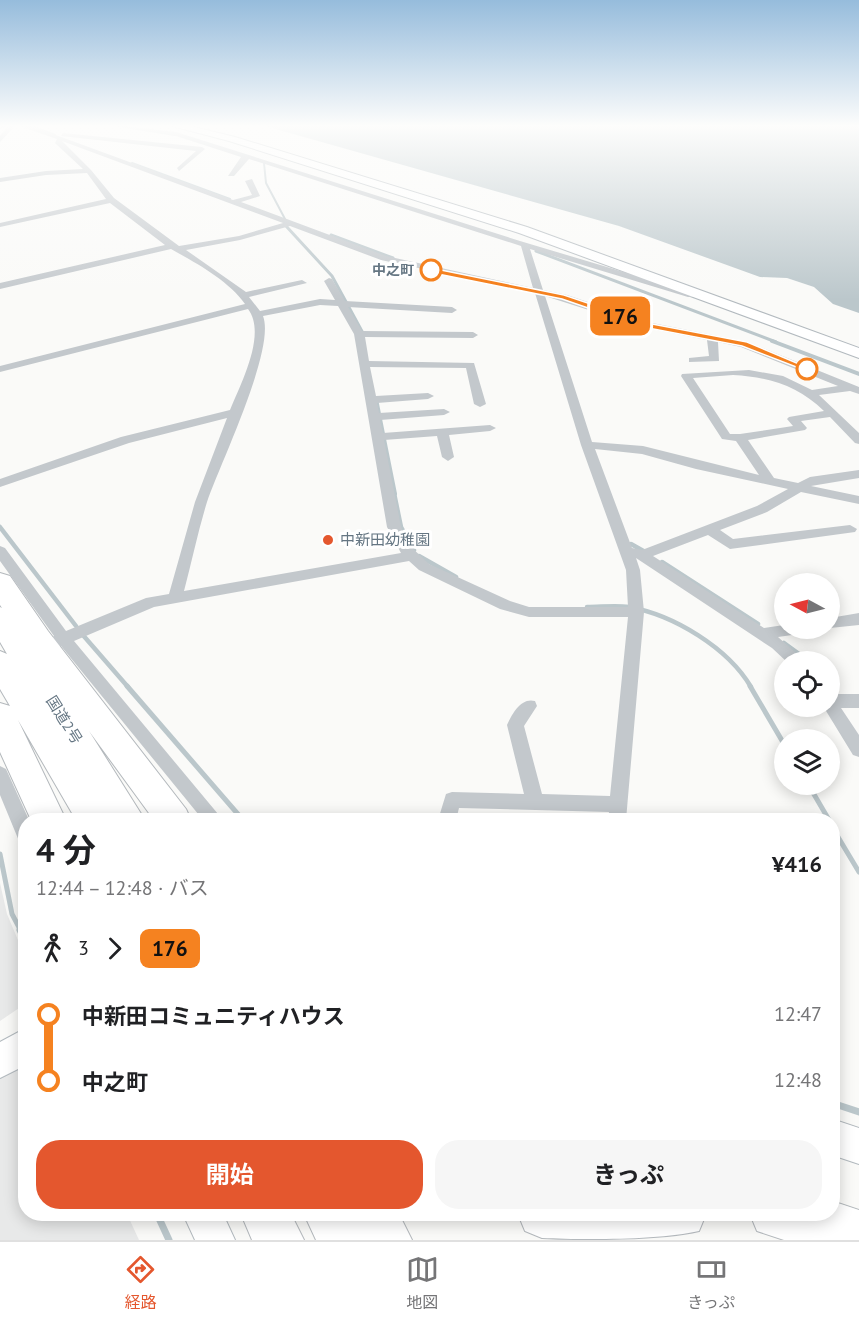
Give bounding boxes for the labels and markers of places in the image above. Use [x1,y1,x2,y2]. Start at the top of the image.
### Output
marker: 中之町 [420,259,442,281]
place label: 中之町 [372,261,414,279]
unlabelled marker [796,358,818,380]
place label: 中新田幼稚園 [340,530,430,549]
marker: 中新田幼稚園 [321,533,335,547]

